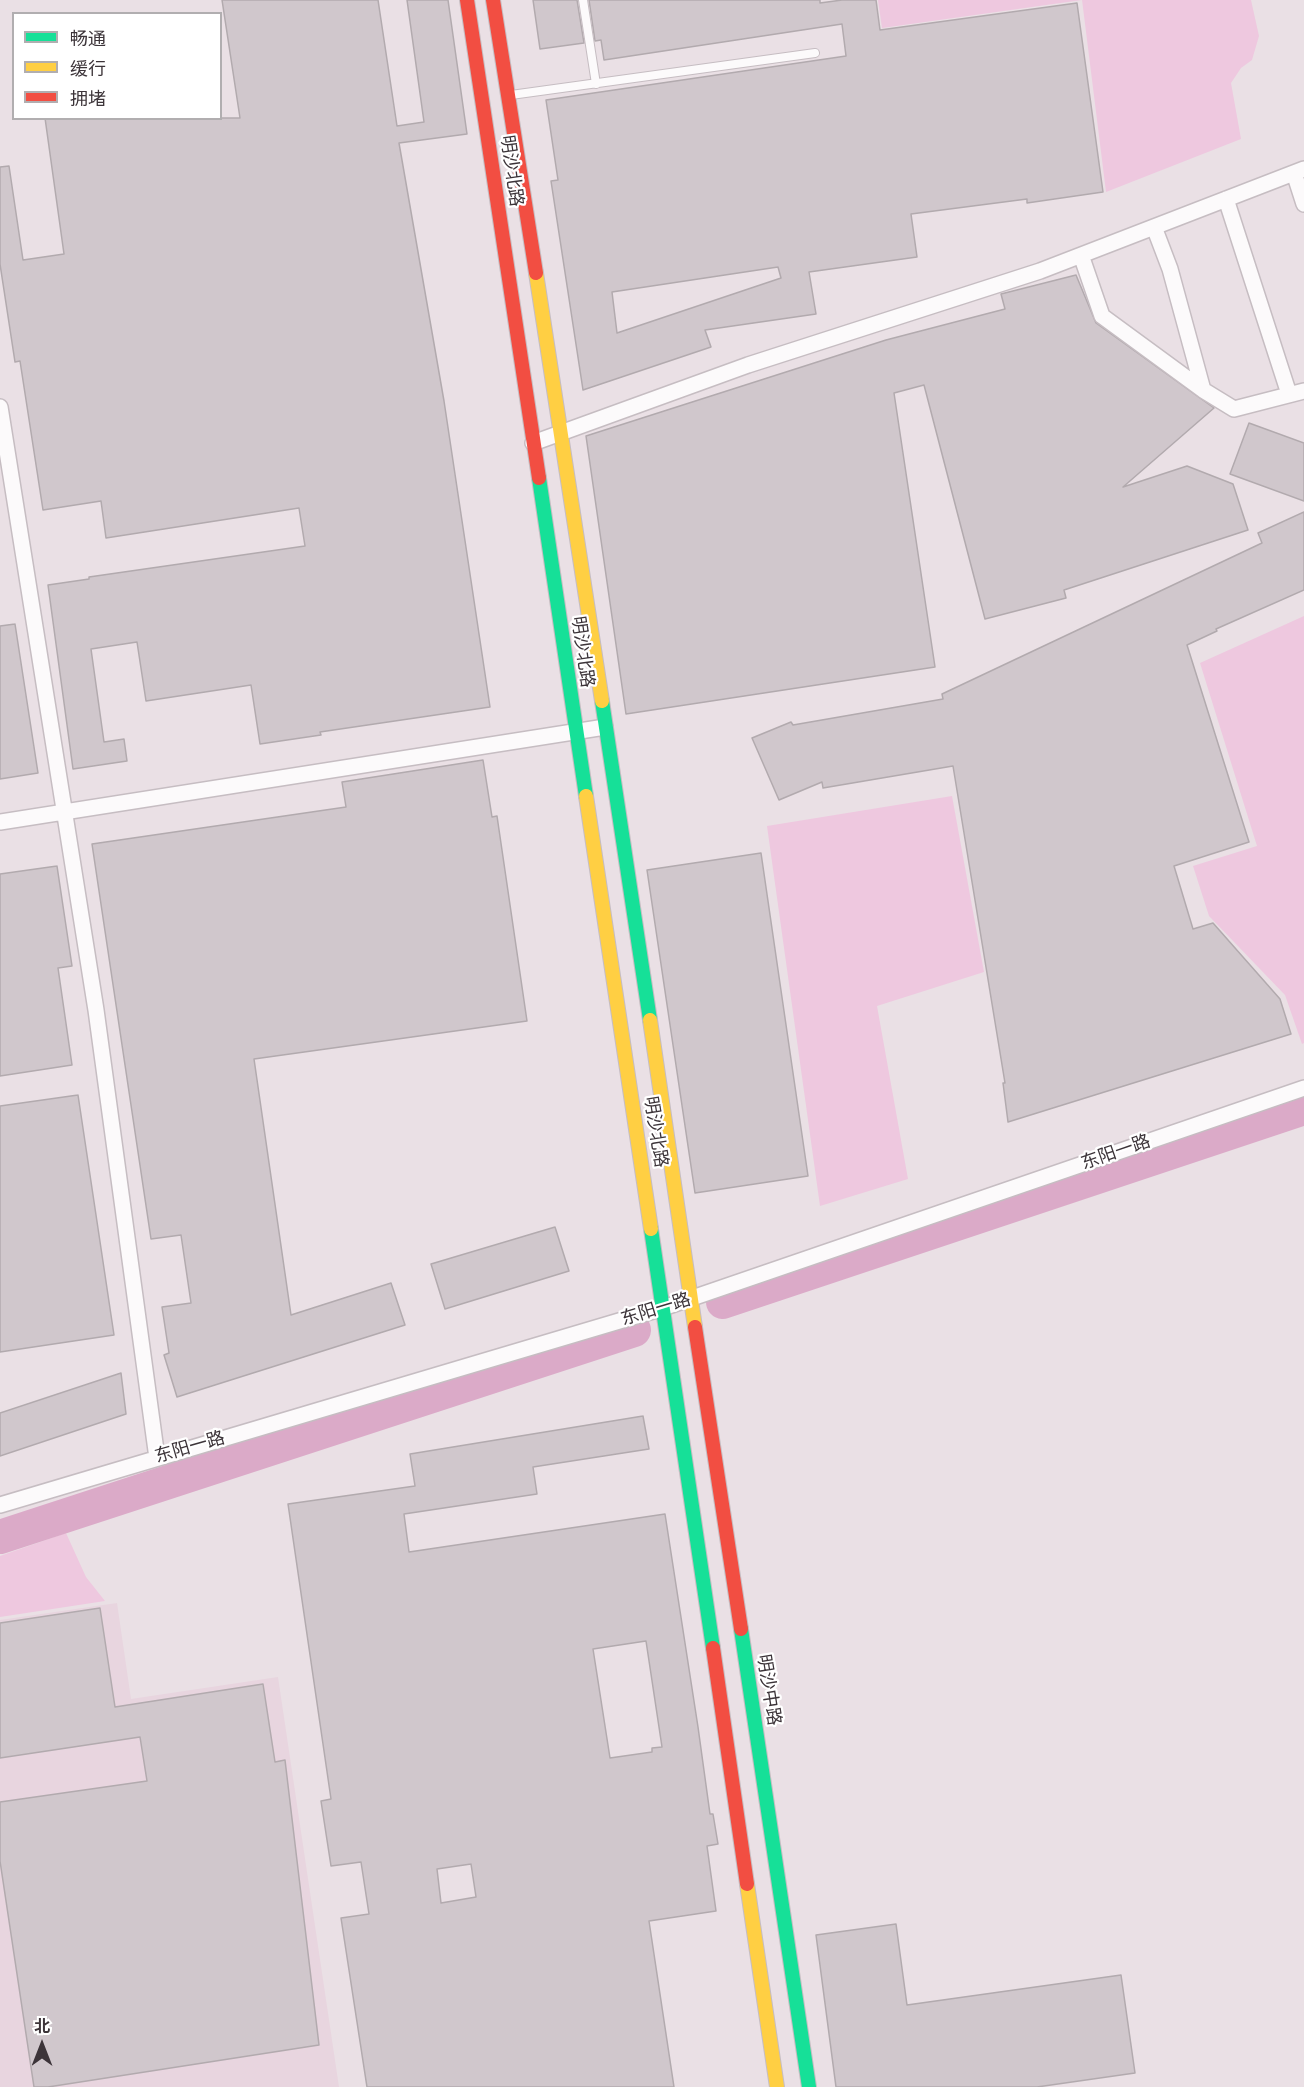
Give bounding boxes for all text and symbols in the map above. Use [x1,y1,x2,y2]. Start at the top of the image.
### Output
legend [12,12,222,120]
text: 畅通 [70,28,106,50]
text: 缓行 [70,58,106,80]
text: 拥堵 [70,88,106,110]
street label: 明沙北路 [495,134,527,208]
street label: 明沙北路 [566,615,598,689]
street label: 明沙北路 [639,1095,671,1169]
street label: 东阳一路 [1078,1131,1154,1175]
street label: 东阳一路 [618,1289,694,1331]
street label: 东阳一路 [152,1428,228,1468]
street label: 明沙中路 [752,1653,784,1727]
north arrow [12,2015,72,2075]
text: 北 [34,2017,50,2037]

